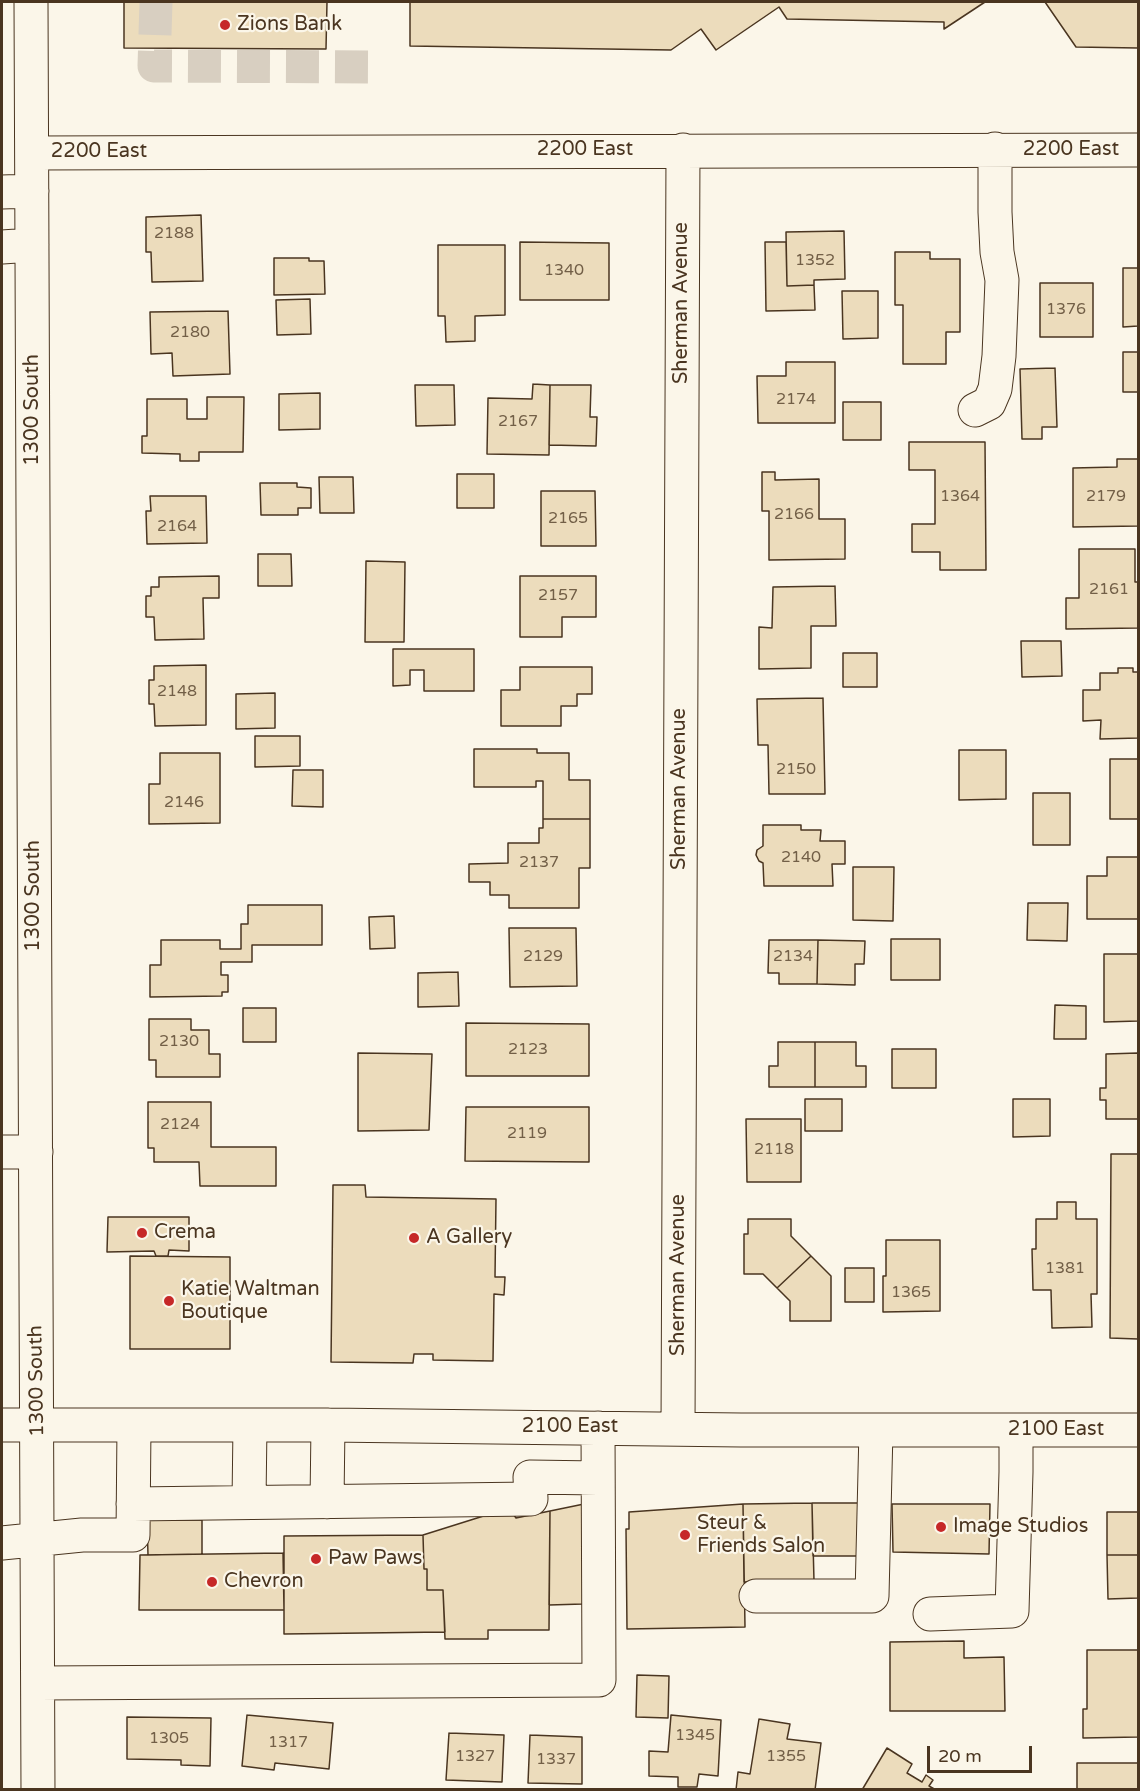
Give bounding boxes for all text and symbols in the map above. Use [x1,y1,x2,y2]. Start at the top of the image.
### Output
place label: Zions Bank [237,13,342,37]
marker: Zions Bank [218,18,232,32]
street label: 2200 East [537,138,633,162]
street label: 2200 East [1023,138,1119,162]
street label: 2200 East [51,140,147,164]
street label: Sherman Avenue [670,222,694,384]
house number: 2188 [154,224,194,244]
house number: 1352 [795,251,835,271]
house number: 1340 [544,261,584,281]
house number: 1376 [1046,300,1086,320]
house number: 2180 [170,323,210,343]
street label: 1300 South [21,354,45,466]
house number: 2174 [776,390,816,410]
house number: 2167 [498,412,538,432]
house number: 1364 [940,487,980,507]
house number: 2179 [1086,487,1126,507]
house number: 2166 [774,505,814,525]
house number: 2165 [548,509,588,529]
house number: 2164 [157,517,197,537]
house number: 2161 [1089,580,1129,600]
house number: 2157 [538,586,578,606]
house number: 2148 [157,682,197,702]
street label: Sherman Avenue [668,708,692,870]
house number: 2150 [776,760,816,780]
house number: 2146 [164,793,204,813]
street label: 1300 South [22,840,46,952]
house number: 2140 [781,848,821,868]
house number: 2137 [519,853,559,873]
house number: 2129 [523,947,563,967]
house number: 2134 [773,947,813,967]
house number: 2130 [159,1032,199,1052]
house number: 2123 [508,1040,548,1060]
house number: 2124 [160,1115,200,1135]
house number: 2119 [507,1124,547,1144]
house number: 2118 [754,1140,794,1160]
street label: Sherman Avenue [667,1194,691,1356]
place label: Crema [154,1221,216,1245]
marker: Crema [135,1226,149,1240]
place label: A Gallery [426,1226,512,1250]
marker: A Gallery [407,1231,421,1245]
house number: 1381 [1045,1259,1085,1279]
place label: Katie Waltman Boutique [181,1278,320,1325]
house number: 1365 [891,1283,931,1303]
marker: Katie Waltman Boutique [162,1294,176,1308]
street label: 1300 South [24,1325,50,1437]
street label: 2100 East [522,1415,618,1439]
street label: 2100 East [1008,1418,1104,1442]
place label: Steur & Friends Salon [697,1512,825,1559]
place label: Image Studios [953,1515,1088,1539]
marker: Image Studios [934,1520,948,1534]
marker: Steur & Friends Salon [678,1528,692,1542]
place label: Paw Paws [328,1547,422,1571]
marker: Paw Paws [309,1552,323,1566]
place label: Chevron [224,1570,304,1594]
marker: Chevron [205,1575,219,1589]
house number: 1345 [675,1726,715,1746]
house number: 1305 [149,1729,189,1749]
house number: 1317 [268,1733,308,1753]
scale bar [930,1734,1035,1772]
text: 20 m [938,1745,982,1767]
house number: 1327 [455,1747,495,1767]
house number: 1355 [766,1747,806,1767]
house number: 1337 [536,1750,576,1770]

